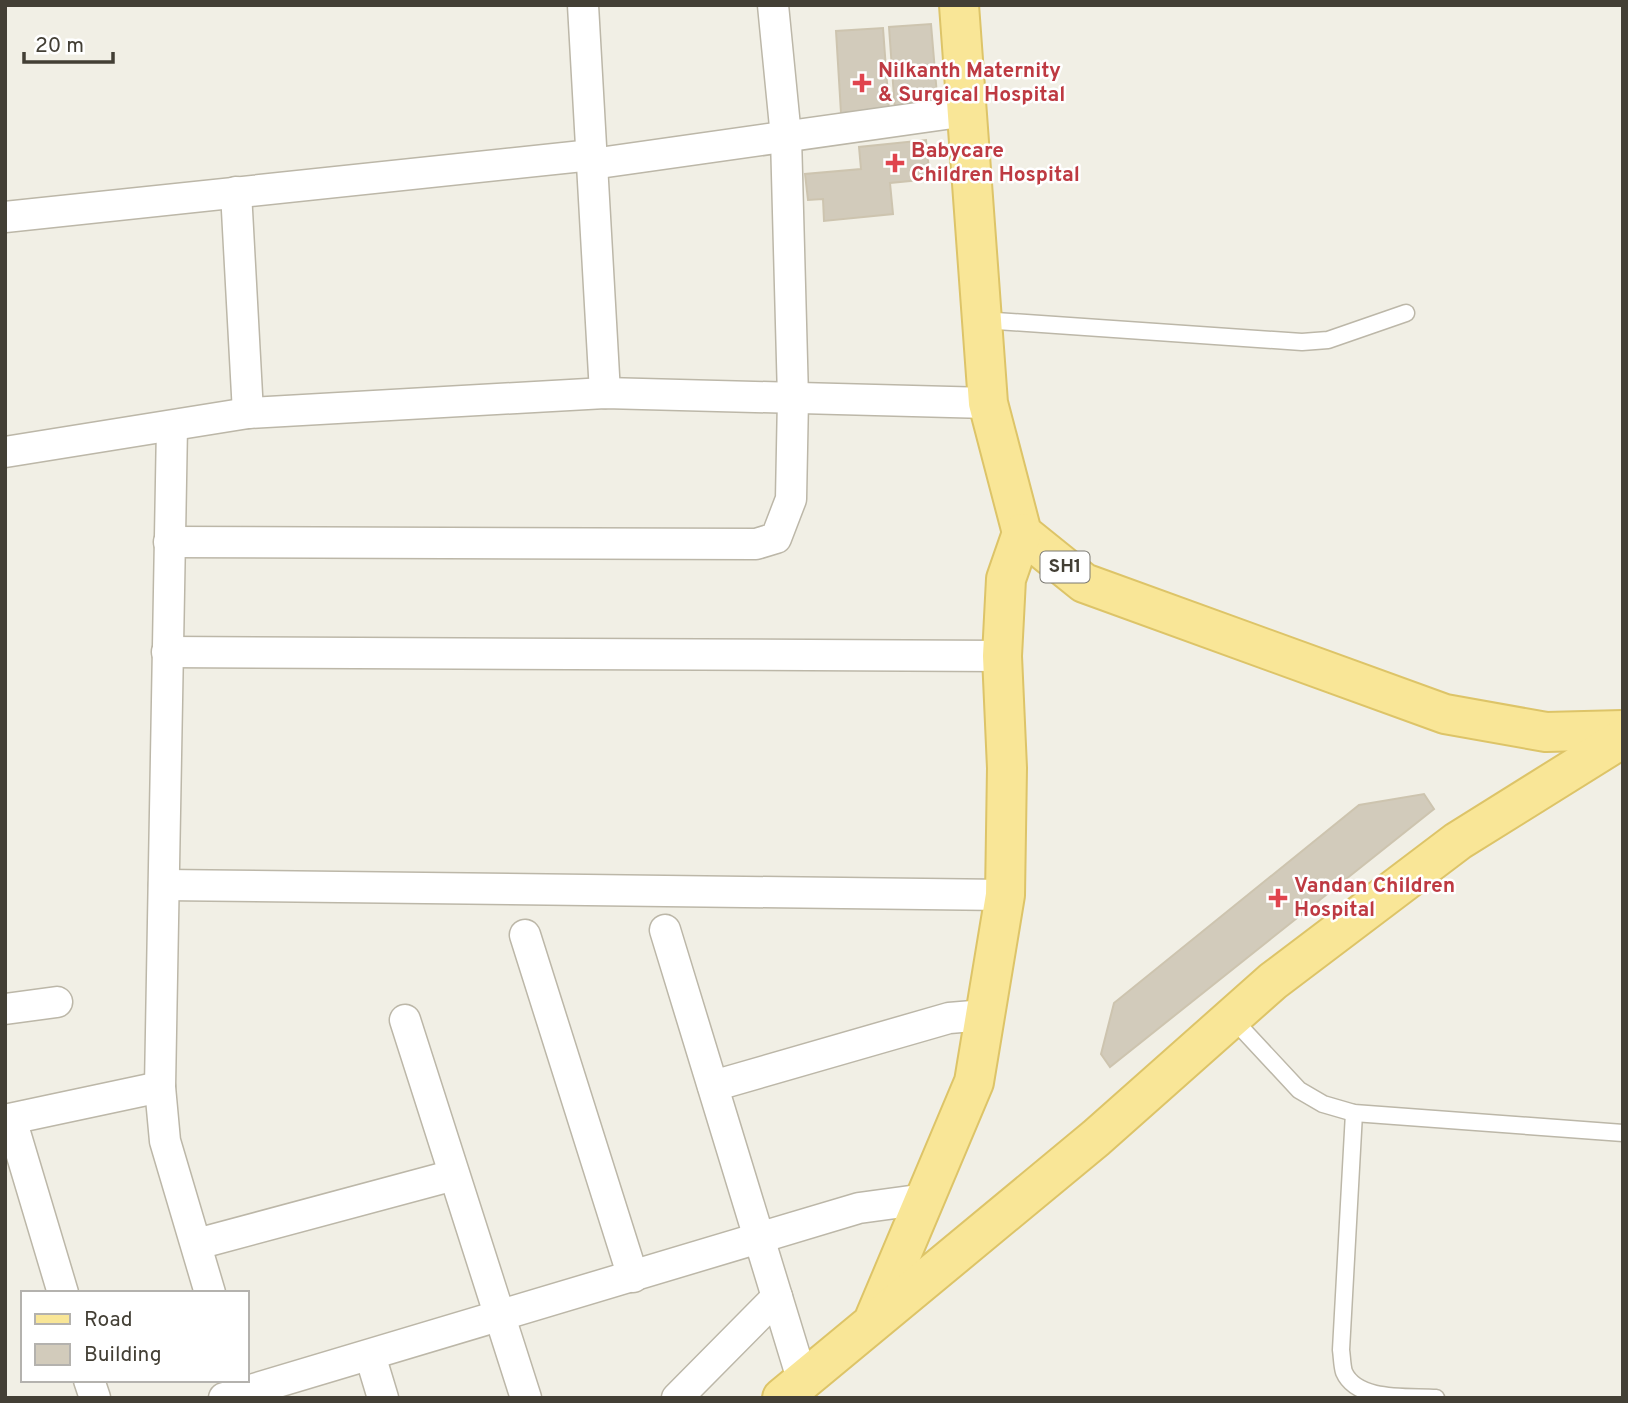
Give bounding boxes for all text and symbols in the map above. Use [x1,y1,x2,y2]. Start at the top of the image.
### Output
scale bar [24,21,114,65]
text: 20 m [35,33,84,60]
place label: Nilkanth Maternity & Surgical Hospital [878,58,1065,109]
marker: Nilkanth Maternity & Surgical Hospital [852,73,872,93]
place label: Babycare Children Hospital [911,138,1080,189]
marker: Babycare Children Hospital [885,153,905,173]
road number: SH1 [1040,552,1090,582]
place label: Vandan Children Hospital [1294,873,1455,924]
marker: Vandan Children Hospital [1268,888,1288,908]
legend [21,1291,248,1382]
text: Road [84,1307,133,1334]
text: Building [84,1342,162,1369]

